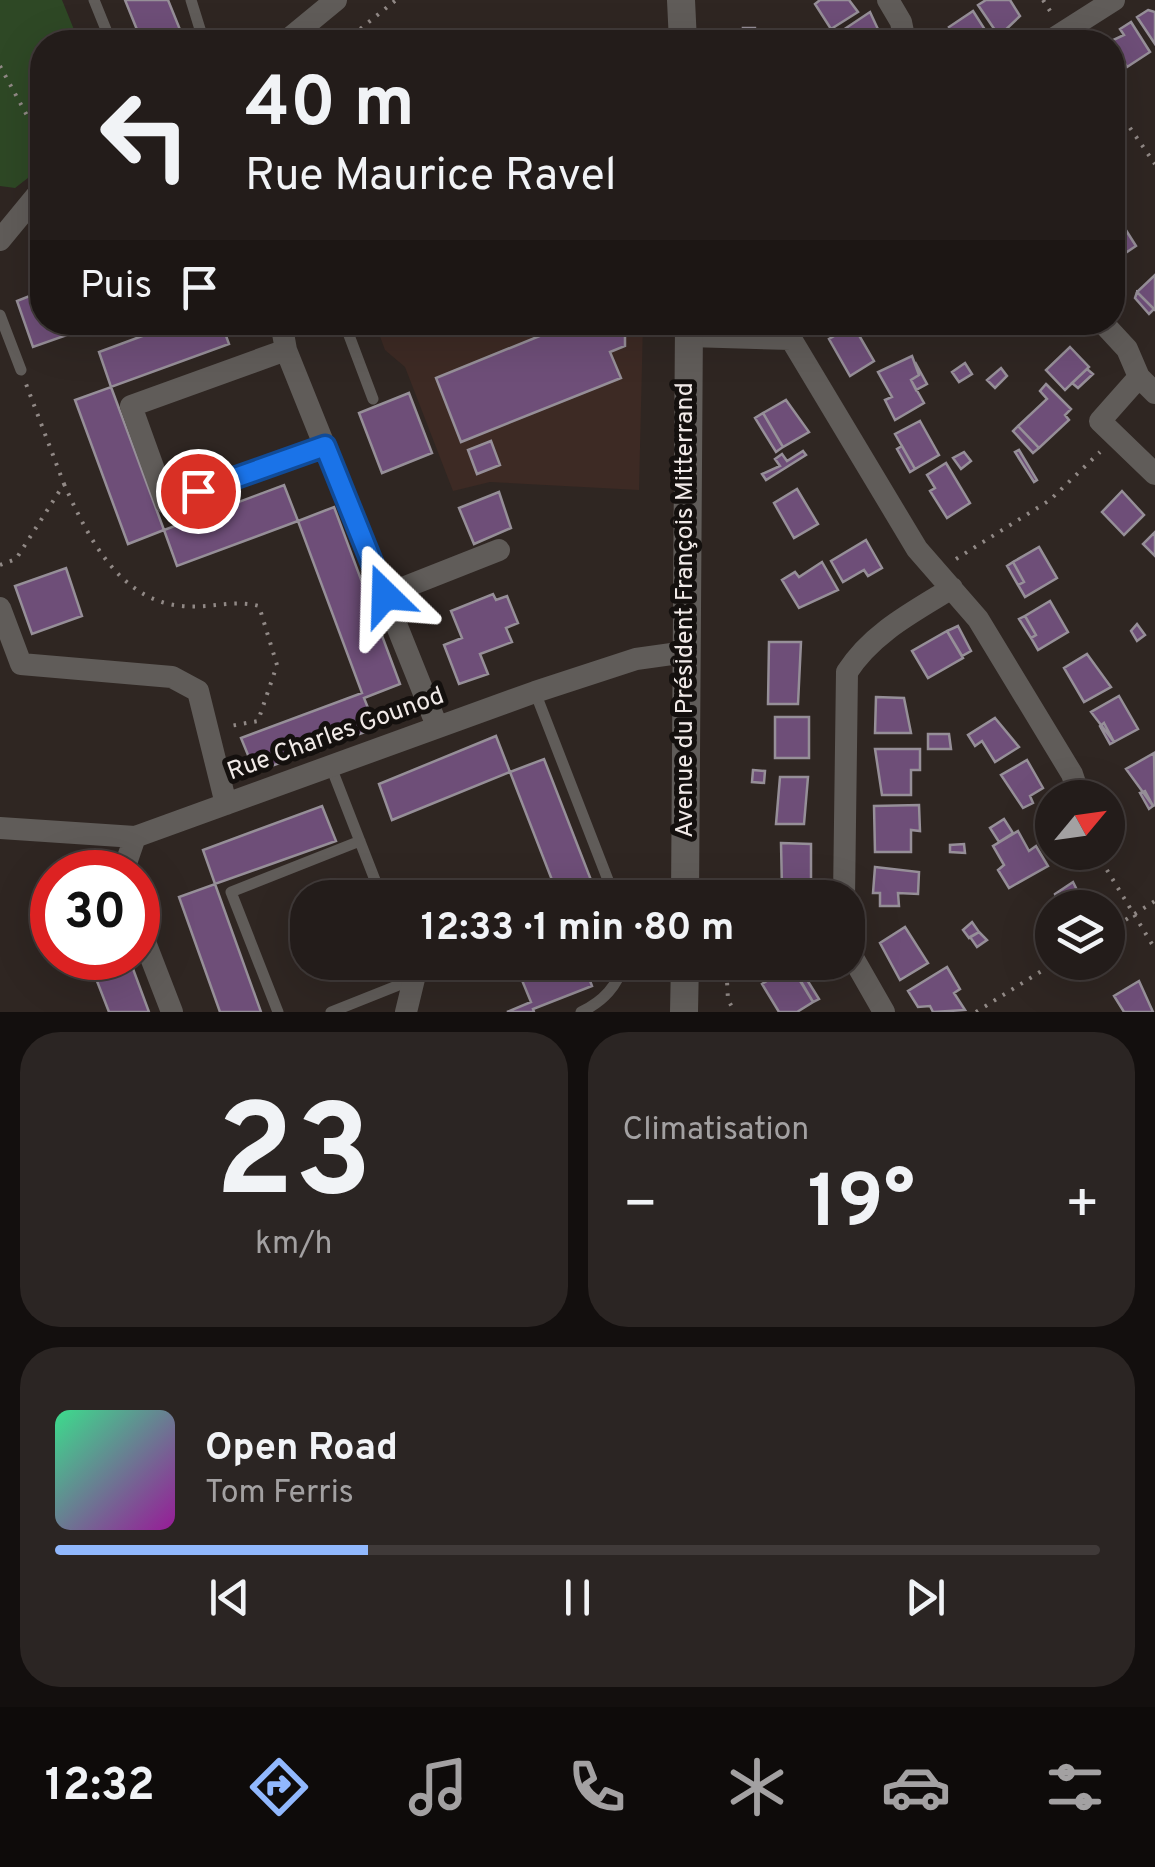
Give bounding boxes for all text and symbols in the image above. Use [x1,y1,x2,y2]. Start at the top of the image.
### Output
text: 40 m [245,62,415,151]
icon: left [80,70,210,200]
text: Rue Maurice Ravel [245,149,617,206]
icon: arrive [172,260,227,315]
text: Puis [80,263,152,312]
street label: Avenue du Président François Mitterrand [670,382,702,838]
pin [156,449,241,534]
icon: arrive [171,464,226,519]
position arrow [333,543,437,647]
street label: Rue Charles Gounod [223,681,449,789]
north arrow [1035,780,1125,870]
map controls [1035,780,1125,980]
speed limit sign: 30 [30,850,160,980]
button: layers [1035,890,1125,980]
text: 12:33 · 1 min · 80 m [421,905,734,954]
text: 23 [215,1077,372,1242]
text: Climatisation [623,1111,809,1151]
text: 19° [808,1159,915,1254]
text: − [623,1172,658,1242]
text: + [1065,1172,1100,1242]
text: km/h [255,1225,333,1265]
text: Open Road [205,1425,398,1474]
text: Tom Ferris [205,1474,354,1514]
icon: previous [202,1570,257,1625]
icon: pause [550,1570,605,1625]
icon: next [898,1570,953,1625]
icon: directions [244,1752,314,1822]
icon: music [403,1752,473,1822]
icon: phone [562,1752,632,1822]
icon: climate [722,1752,792,1822]
icon: car [881,1752,951,1822]
icon: filters [1040,1752,1110,1822]
text: 12:32 [45,1759,155,1816]

